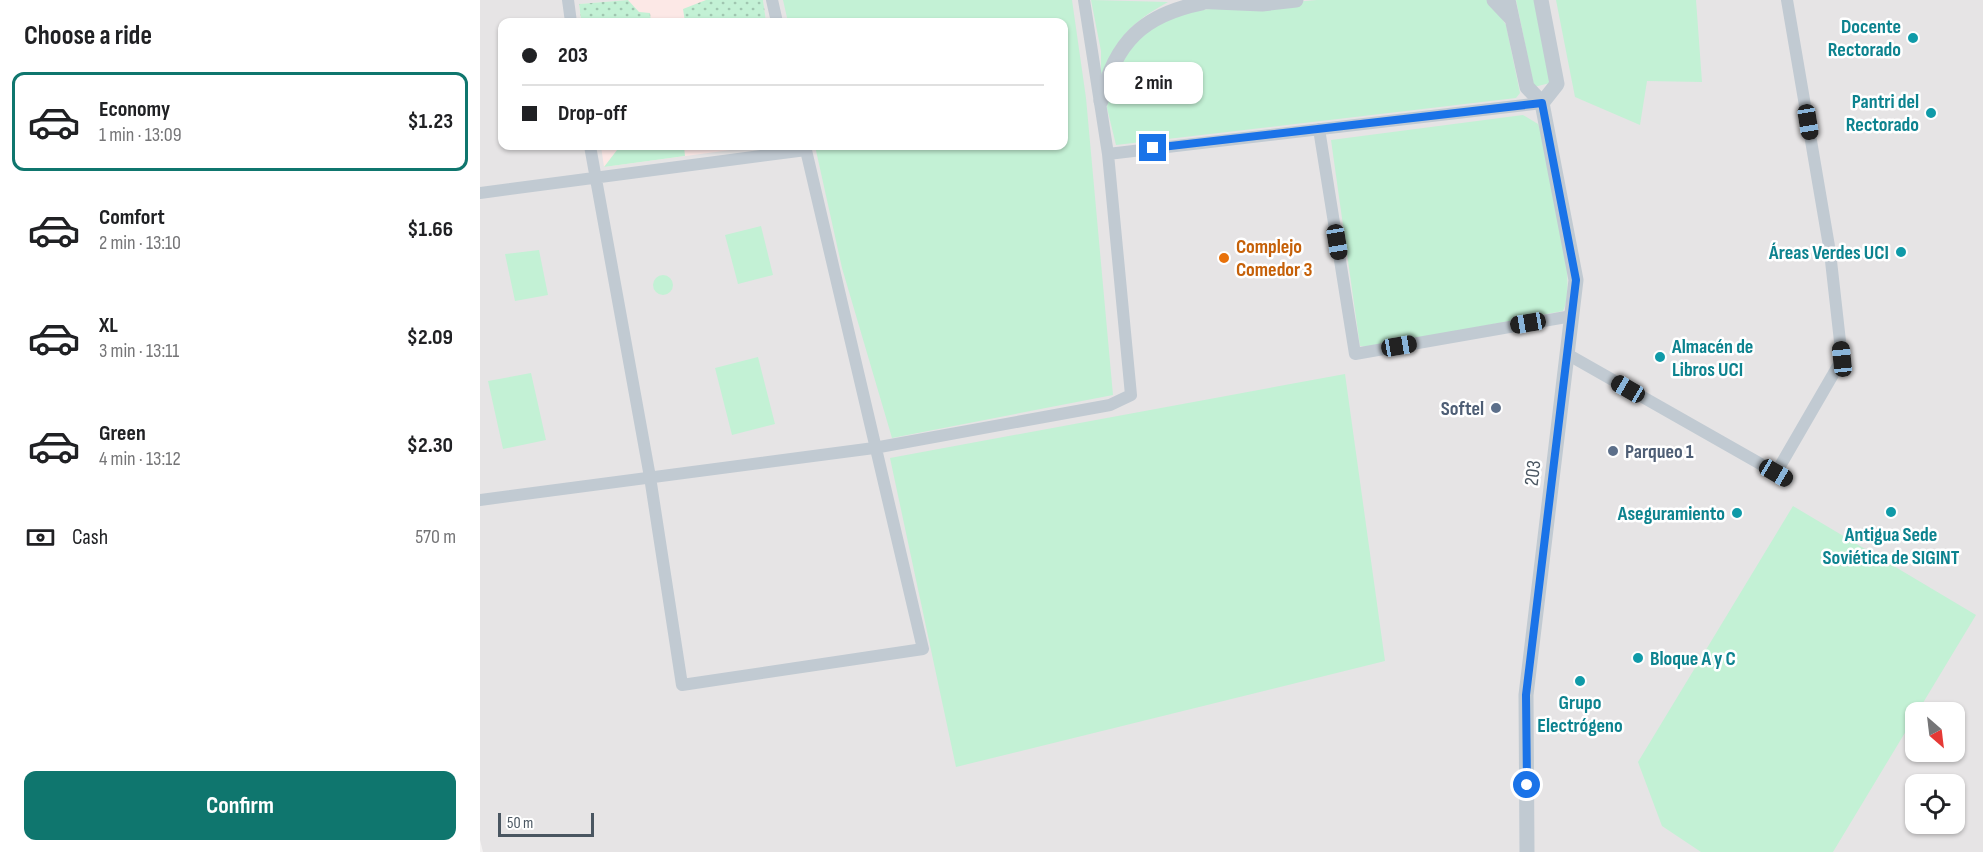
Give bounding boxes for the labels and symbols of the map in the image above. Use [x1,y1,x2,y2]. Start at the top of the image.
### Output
place label: Docente Rectorado [1828,15,1901,62]
marker: Docente Rectorado [1906,31,1920,45]
callout: 2 min [1104,61,1202,103]
place label: Pantri del Rectorado [1846,90,1919,137]
car [1796,103,1820,141]
marker: Pantri del Rectorado [1924,106,1938,120]
route end [1139,134,1166,161]
car [1325,223,1349,261]
place label: Complejo Comedor 3 [1236,235,1312,282]
place label: Áreas Verdes UCI [1768,241,1889,265]
marker: Áreas Verdes UCI [1894,245,1908,259]
marker: Complejo Comedor 3 [1217,251,1231,265]
car [1509,311,1547,335]
car [1380,334,1418,358]
place label: Almacén de Libros UCI [1671,335,1753,382]
car [1831,340,1853,378]
marker: Almacén de Libros UCI [1653,350,1667,364]
car [1608,372,1648,406]
place label: Softel [1441,397,1484,421]
marker: Softel [1489,401,1503,415]
place label: Parqueo 1 [1625,440,1694,464]
marker: Parqueo 1 [1606,444,1620,458]
car [1756,456,1796,490]
street label: 203 [1520,459,1546,487]
place label: Aseguramiento [1617,502,1725,526]
marker: Antigua Sede Soviética de SIGINT [1884,505,1898,519]
marker: Aseguramiento [1730,506,1744,520]
place label: Antigua Sede Soviética de SIGINT [1823,523,1960,570]
place label: Bloque A y C [1650,647,1736,671]
marker: Bloque A y C [1631,651,1645,665]
marker: Grupo Electrógeno [1573,674,1587,688]
place label: Grupo Electrógeno [1537,691,1623,738]
north arrow [1905,702,1965,762]
route start [1513,771,1540,798]
scale bar [498,810,594,838]

